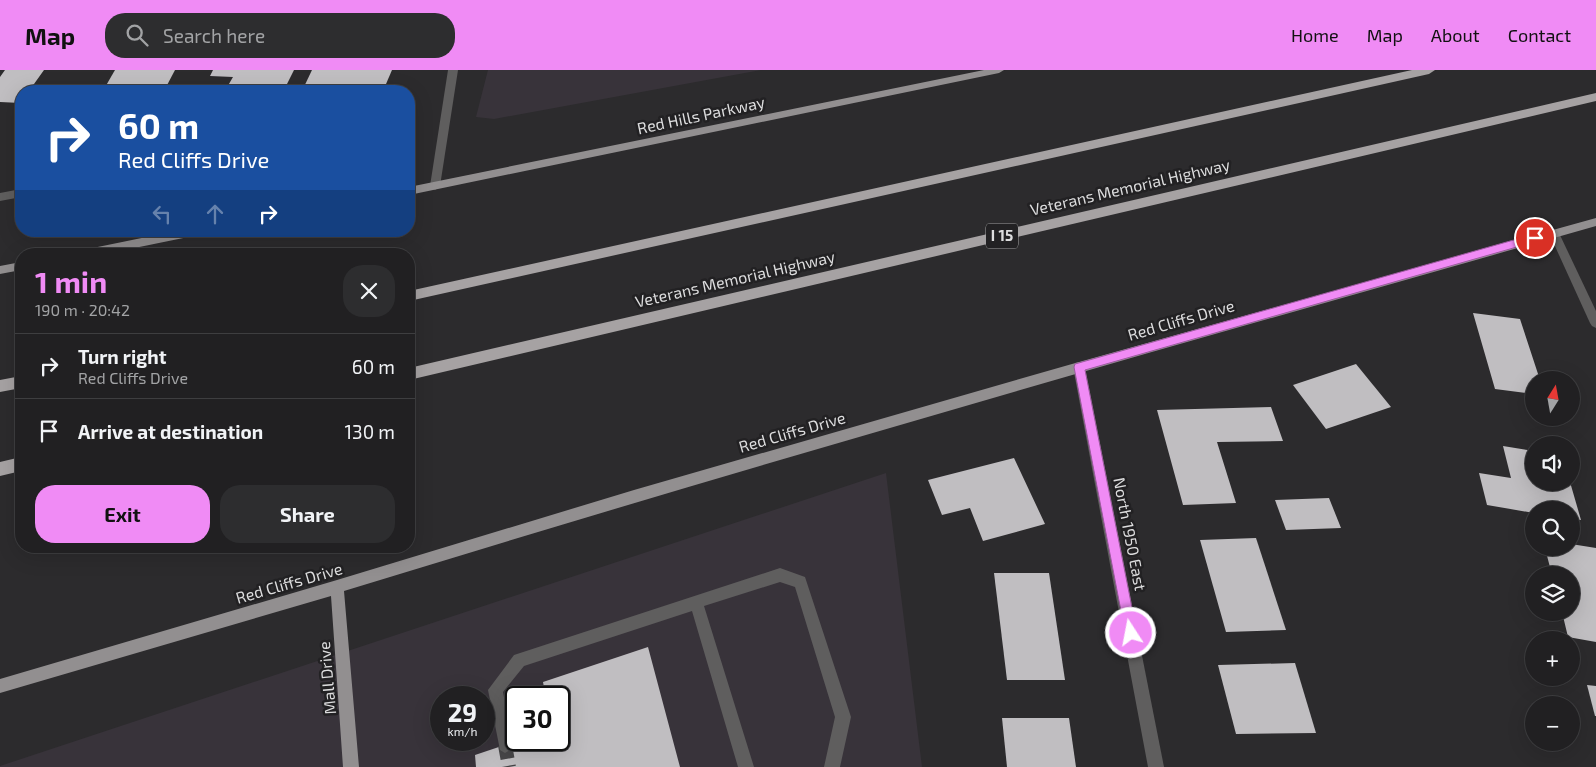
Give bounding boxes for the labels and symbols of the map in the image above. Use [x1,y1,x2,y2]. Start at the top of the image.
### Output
street label: Red Hills Parkway [635,92,767,137]
street label: Veterans Memorial Highway [1028,154,1232,219]
pin [1514,217,1556,259]
road number: I 15 [986,224,1018,248]
street label: Veterans Memorial Highway [633,246,837,311]
street label: Red Cliffs Drive [1125,295,1236,344]
north arrow [1525,371,1580,426]
street label: Red Cliffs Drive [736,407,847,456]
street label: North 1950 East [1110,476,1151,592]
street label: Red Cliffs Drive [233,558,344,607]
position arrow [1104,606,1156,658]
street label: Mall Drive [314,641,339,715]
speed limit sign: 30 [505,686,570,751]

